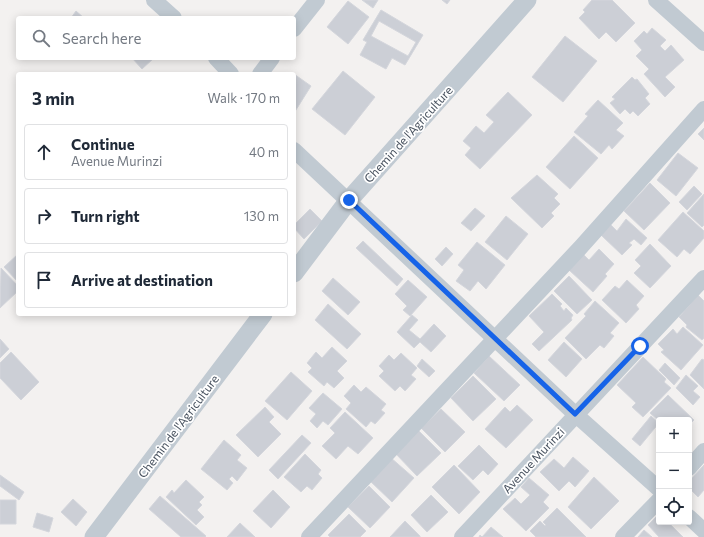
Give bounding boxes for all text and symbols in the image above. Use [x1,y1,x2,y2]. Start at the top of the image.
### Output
search box [16,16,296,60]
icon: search [30,27,52,49]
text: Search here [62,29,141,47]
street label: Chemin de l'Agriculture [361,83,455,185]
text: 3 min [32,88,75,109]
text: Walk · 170 m [208,90,280,106]
text: Continue [71,135,135,153]
icon: ahead [33,141,55,163]
text: 40 m [249,144,279,160]
text: Avenue Murinzi [71,153,162,169]
route end [340,191,358,209]
icon: right [33,205,55,227]
text: Turn right [71,207,140,225]
text: 130 m [244,208,279,224]
icon: arrive [33,269,55,291]
text: Arrive at destination [71,271,213,289]
route start [631,337,649,355]
street label: Chemin de l'Agriculture [135,372,221,480]
map controls [656,417,692,525]
button: + [656,417,692,453]
street label: Avenue Murinzi [499,424,567,496]
button: − [656,453,692,489]
button: locate [656,489,692,525]

